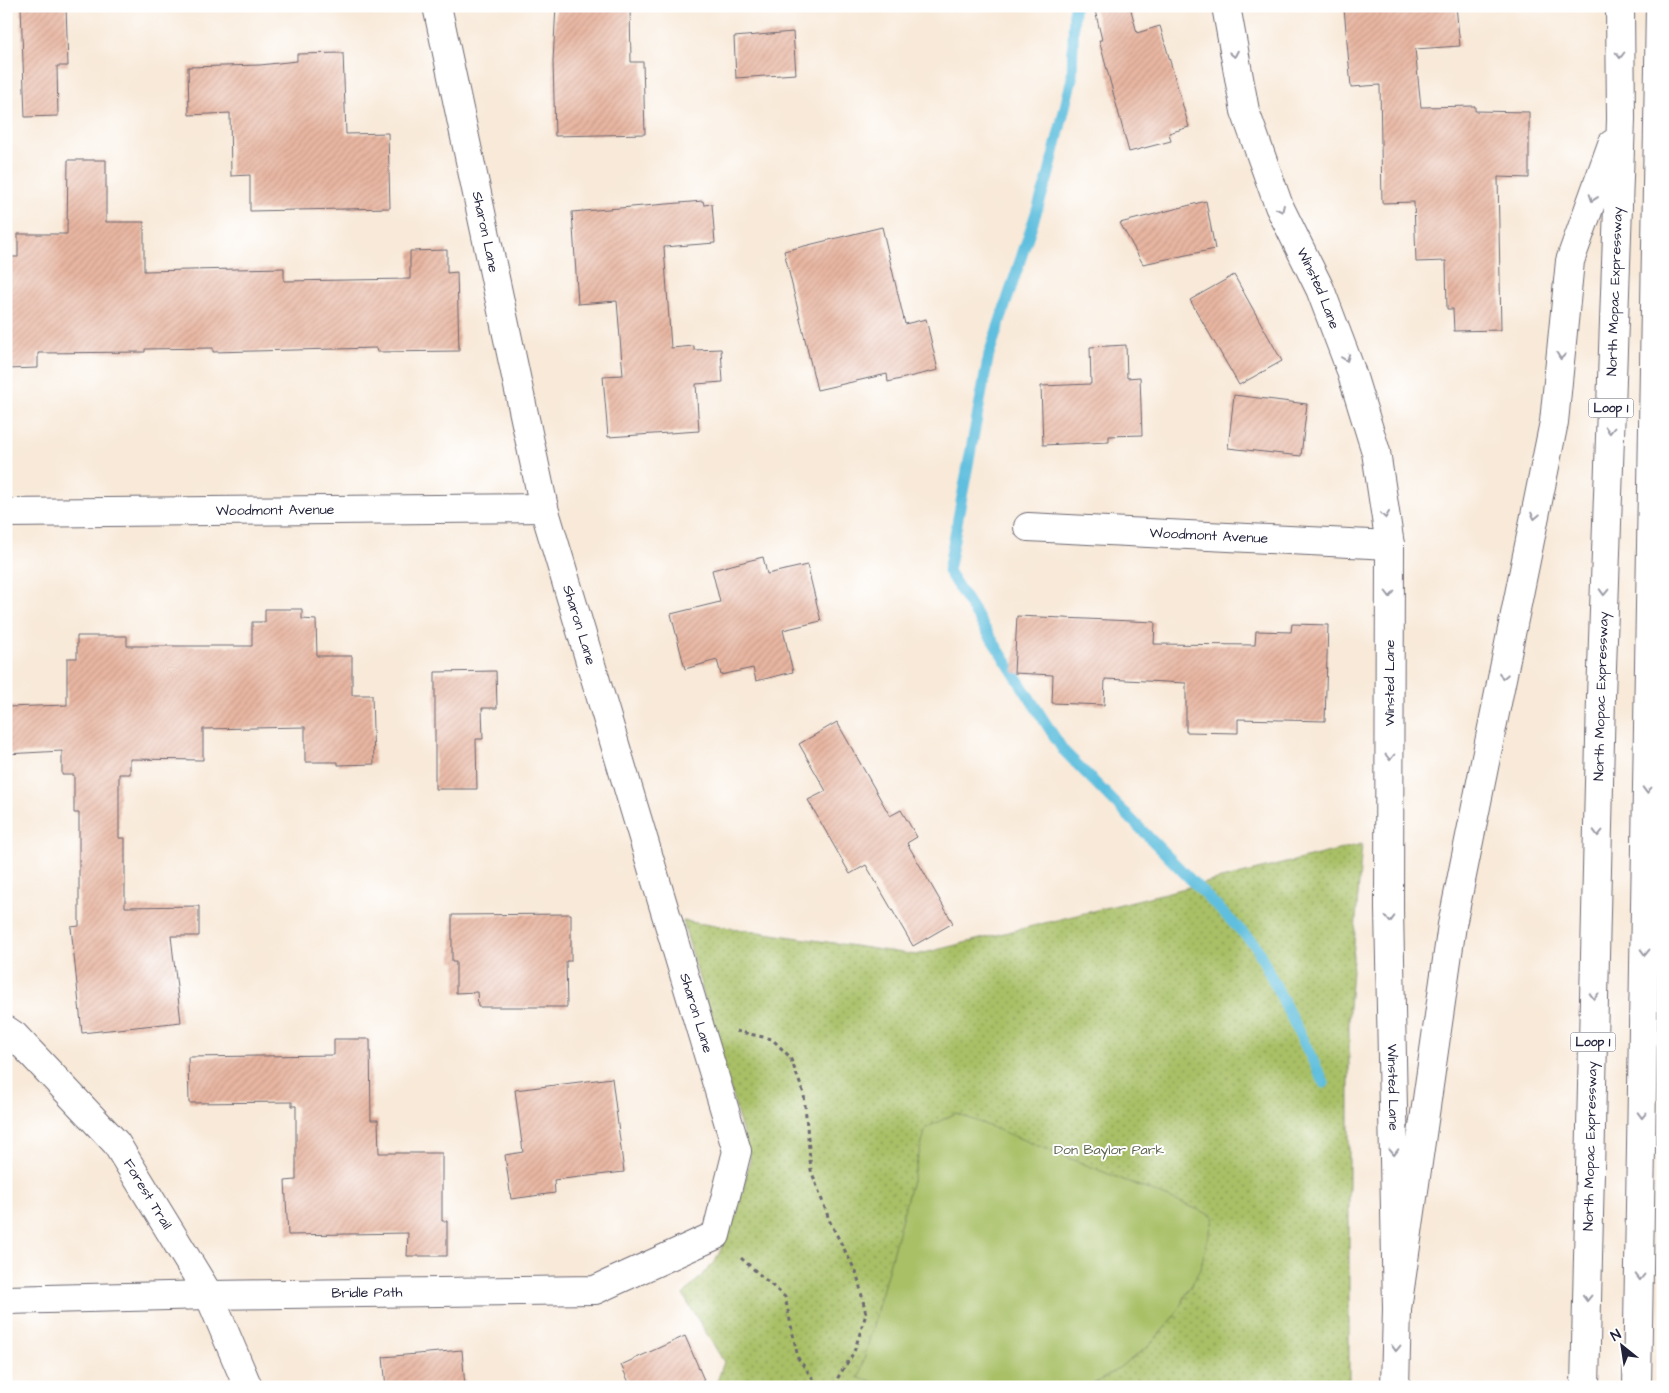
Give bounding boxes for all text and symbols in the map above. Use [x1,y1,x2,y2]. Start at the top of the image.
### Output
one-way arrow [1228,50,1238,59]
one-way arrow [1615,52,1625,59]
street label: Sharon Lane [467,189,503,275]
one-way arrow [1589,193,1599,202]
one-way arrow [1274,204,1285,213]
street label: North Mopac Expressway [1602,206,1628,377]
street label: Winsted Lane [1291,245,1344,332]
one-way arrow [1556,352,1567,360]
one-way arrow [1340,353,1350,362]
road number: Loop 1 [1588,398,1634,418]
one-way arrow [1605,426,1615,434]
street label: Woodmont Avenue [216,500,335,521]
one-way arrow [1379,511,1390,519]
one-way arrow [1530,512,1541,521]
street label: Woodmont Avenue [1149,523,1269,549]
street label: Sharon Lane [557,583,601,668]
one-way arrow [1599,589,1610,597]
one-way arrow [1385,590,1395,598]
street label: North Mopac Expressway [1589,611,1614,781]
street label: Winsted Lane [1380,639,1400,726]
one-way arrow [1498,671,1509,680]
one-way arrow [1385,753,1395,761]
one-way arrow [1642,786,1653,794]
one-way arrow [1593,830,1603,837]
one-way arrow [1384,915,1395,923]
one-way arrow [1640,949,1650,957]
street label: Sharon Lane [674,971,718,1056]
one-way arrow [1589,992,1599,1000]
road number: Loop 1 [1570,1032,1616,1052]
street label: Winsted Lane [1382,1044,1403,1131]
street label: North Mopac Expressway [1579,1061,1603,1231]
one-way arrow [1637,1111,1648,1119]
park label: Don Baylor Park [1054,1140,1164,1160]
one-way arrow [1389,1148,1399,1156]
street label: Forest Trail [118,1155,177,1233]
one-way arrow [1635,1274,1645,1282]
street label: Bridle Path [331,1282,403,1303]
one-way arrow [1582,1294,1592,1302]
north arrow [1596,1320,1646,1370]
text: N [1607,1325,1625,1346]
one-way arrow [1390,1344,1401,1352]

